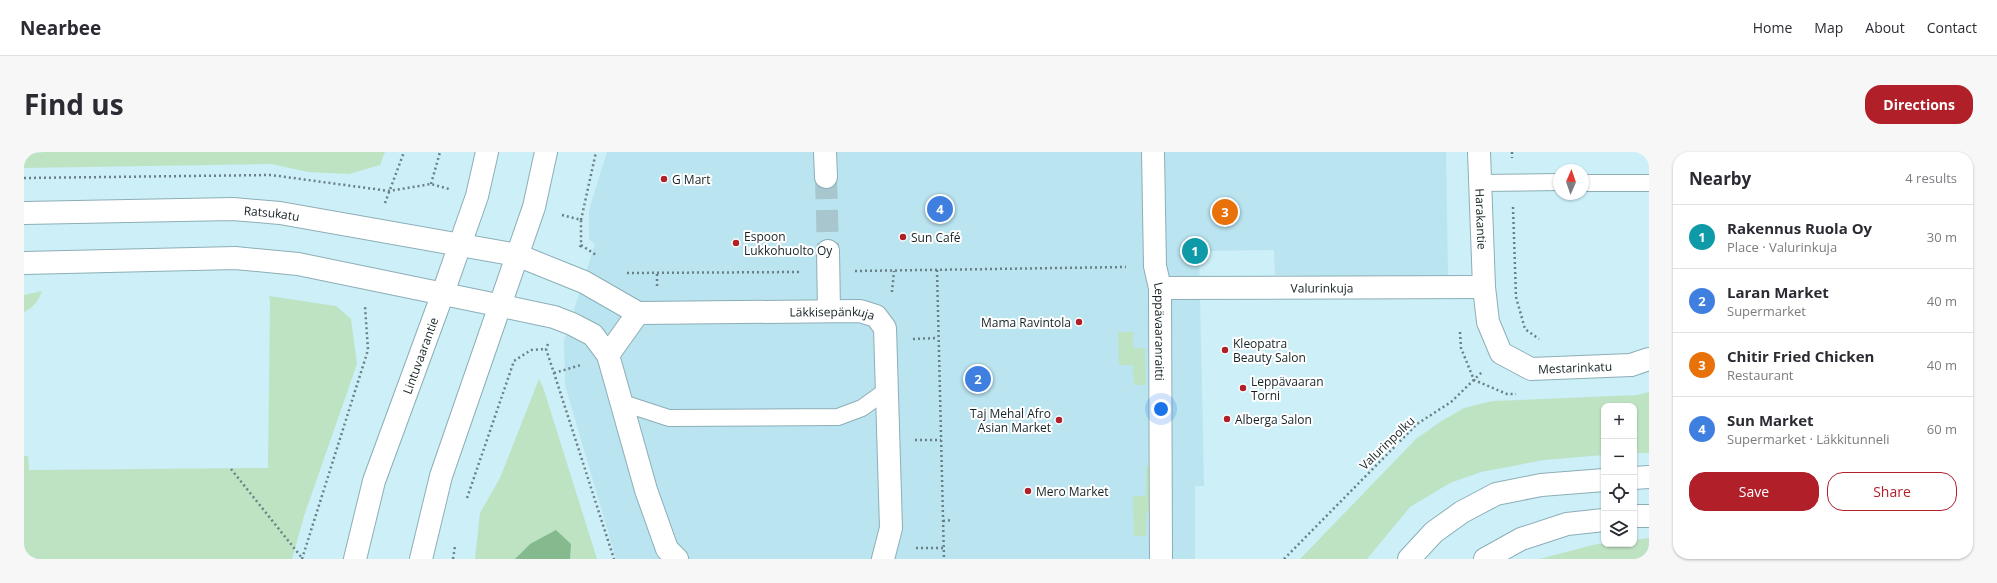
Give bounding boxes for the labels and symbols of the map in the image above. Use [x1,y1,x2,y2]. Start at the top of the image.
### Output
north arrow [1553,164,1589,200]
place label: G Mart [672,171,710,188]
marker: G Mart [659,174,669,184]
street label: Harakantie [1472,188,1491,250]
pin: 4 [927,194,953,224]
pin: 3 [1212,197,1238,227]
street label: Ratsukatu [243,201,301,225]
place label: Espoon Lukkohuolto Oy [744,228,833,259]
place label: Sun Café [911,229,961,246]
marker: Sun Café [898,232,908,242]
pin: 1 [1182,236,1208,266]
marker: Espoon Lukkohuolto Oy [731,238,741,248]
street label: Valurinkuja [1291,279,1353,296]
street label: Leppävaaranraitti [1150,280,1169,381]
street label: Läkkisepänkuja [789,302,877,324]
street label: Lintuvaarantie [398,314,442,396]
place label: Mama Ravintola [981,314,1071,331]
marker: Mama Ravintola [1074,317,1084,327]
place label: Kleopatra Beauty Salon [1233,335,1306,366]
marker: Kleopatra Beauty Salon [1220,345,1230,355]
street label: Mestarinkatu [1538,357,1612,377]
pin: 2 [965,364,991,394]
place label: Leppävaaran Torni [1251,373,1324,404]
marker: Leppävaaran Torni [1238,383,1248,393]
your location [1151,399,1171,419]
place label: Taj Mehal Afro Asian Market [970,405,1051,436]
place label: Alberga Salon [1235,411,1312,428]
street label: Valurinpolku [1356,412,1418,474]
marker: Alberga Salon [1222,414,1232,424]
marker: Taj Mehal Afro Asian Market [1054,415,1064,425]
place label: Mero Market [1036,483,1108,500]
marker: Mero Market [1023,486,1033,496]

